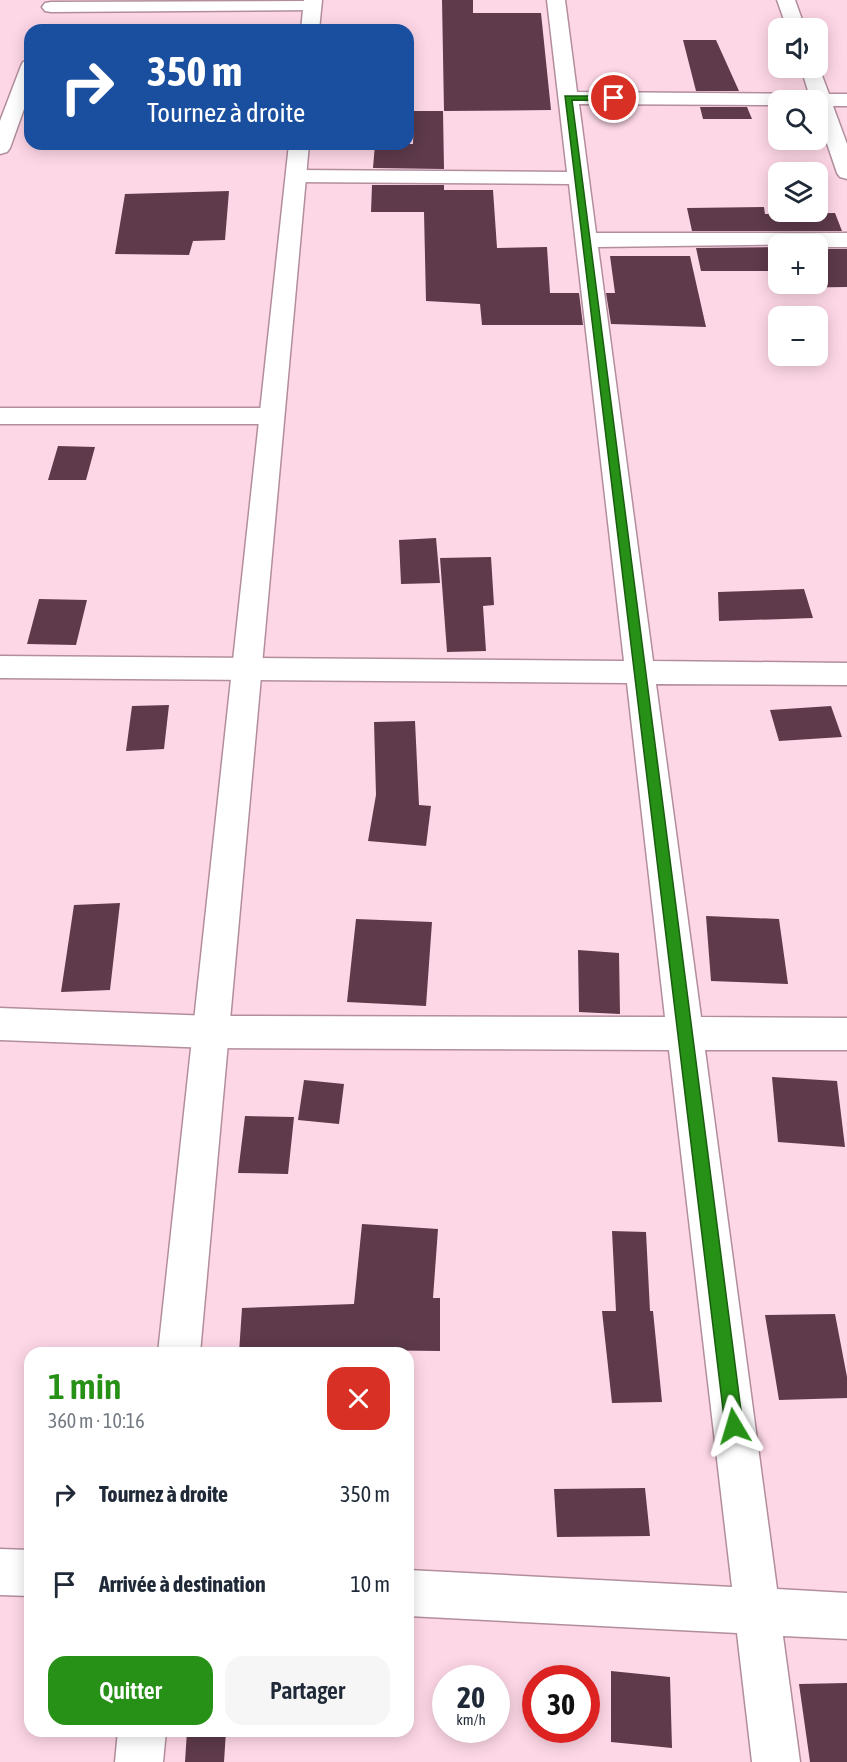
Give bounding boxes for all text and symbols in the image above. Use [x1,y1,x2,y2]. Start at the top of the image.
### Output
map controls [768,18,828,366]
button: sound [768,18,828,78]
text: 350 m [147,47,242,95]
icon: right [48,48,126,126]
pin [588,72,639,123]
icon: arrive [597,81,630,114]
button: search [768,90,828,150]
text: Tournez à droite [147,97,305,128]
button: layers [768,162,828,222]
button: + [768,234,828,294]
button: − [768,306,828,366]
text: 1 min [48,1365,122,1407]
button: close [327,1367,390,1430]
position arrow [702,1394,766,1458]
text: 360 m · 10:16 [48,1409,145,1432]
icon: right [48,1478,81,1511]
text: Tournez à droite [99,1481,228,1507]
text: 350 m [340,1481,390,1507]
icon: arrive [48,1568,81,1601]
text: Arrivée à destination [99,1571,266,1597]
text: 10 m [350,1571,390,1597]
button: Quitter [48,1656,213,1725]
button: Partager [225,1656,390,1725]
speed limit sign: 30 [522,1665,600,1743]
text: 20 [457,1680,485,1714]
text: km/h [456,1711,486,1728]

